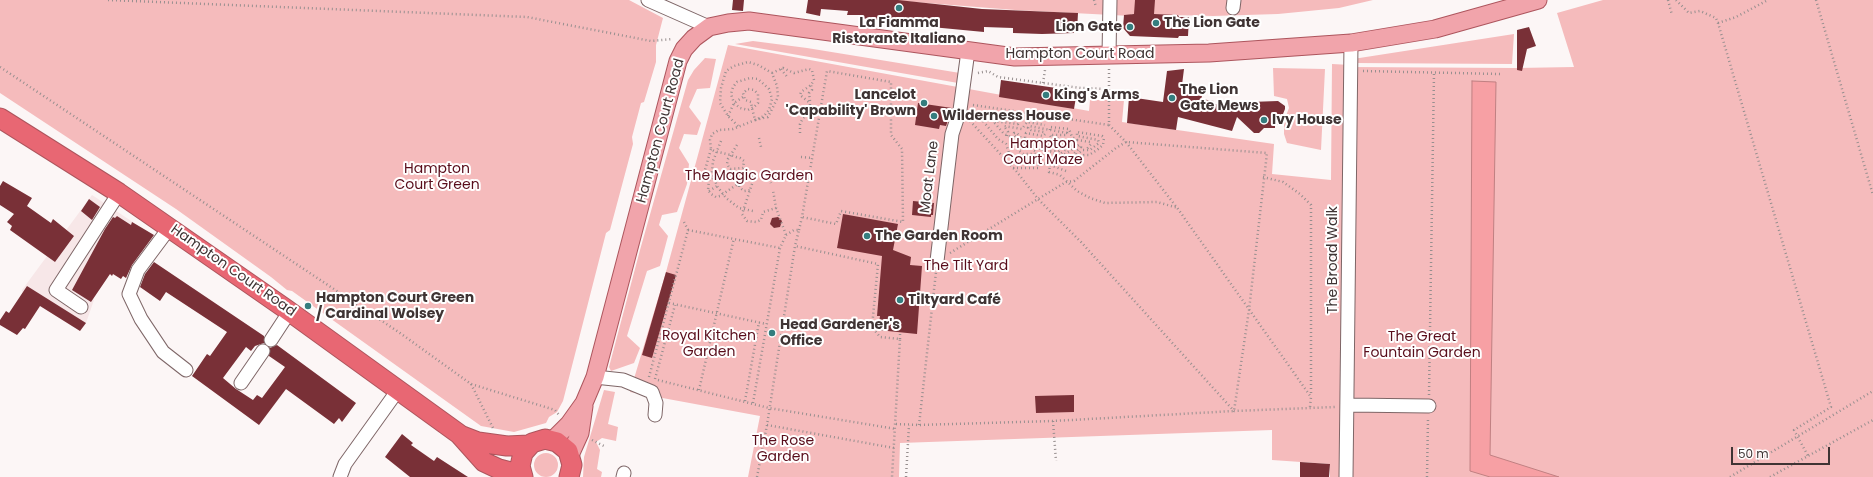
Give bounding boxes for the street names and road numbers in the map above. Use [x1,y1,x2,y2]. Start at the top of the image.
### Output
street label: Hampton Court Road [1006,46,1154,62]
street label: Hampton Court Road [634,57,688,205]
street label: Moat Lane [917,140,943,214]
street label: The Broad Walk [1325,206,1341,314]
street label: Hampton Court Road [167,221,299,321]

